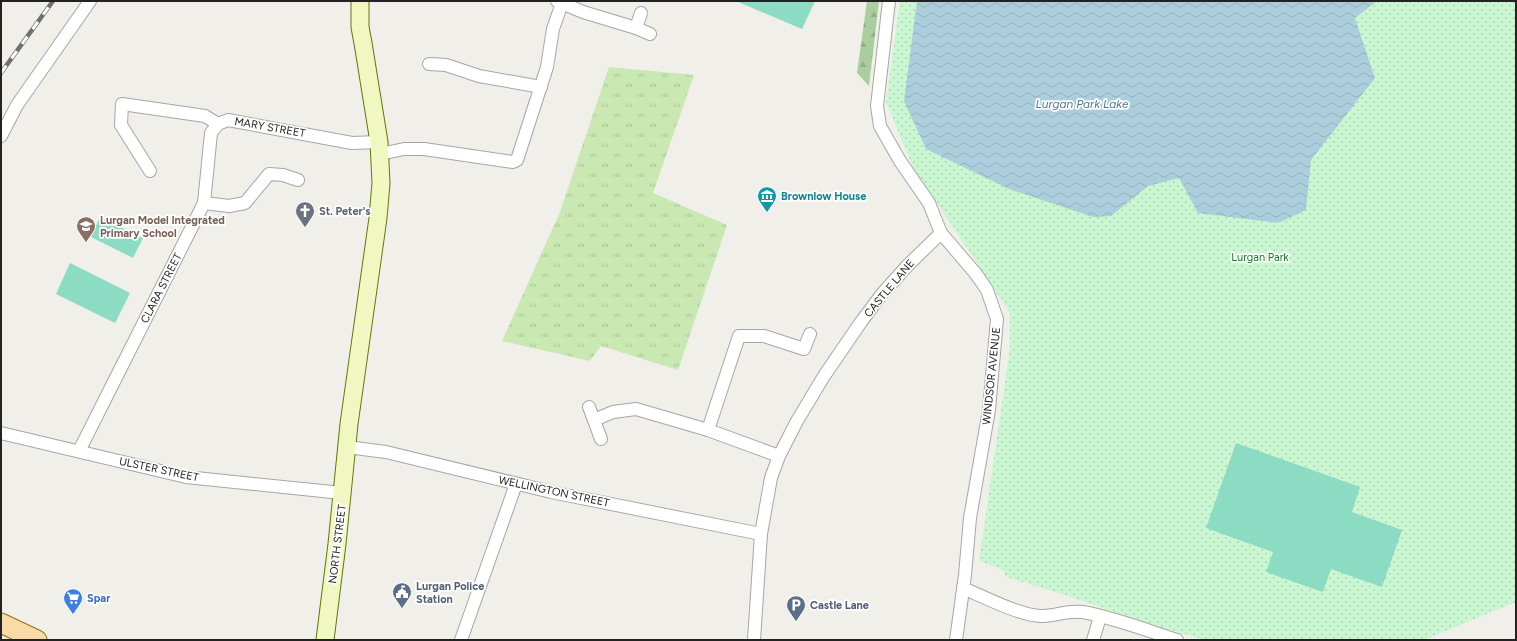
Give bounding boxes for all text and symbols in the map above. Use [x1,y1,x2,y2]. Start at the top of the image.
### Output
water label: Lurgan Park Lake [1035,97,1129,111]
street label: MARY STREET [233,115,306,140]
museum icon: Brownlow House [756,185,778,213]
place label: Brownlow House [781,190,866,203]
church icon: St. Peter's [294,200,316,228]
place label: St. Peter's [319,205,370,218]
place label: Lurgan Model Integrated Primary School [100,214,225,240]
school or university icon: Lurgan Model Integrated Primary School [75,215,97,243]
street label: CLARA STREET [138,251,185,325]
park label: Lurgan Park [1231,251,1289,264]
street label: CASTLE LANE [861,257,917,320]
street label: WINDSOR AVENUE [980,326,1003,426]
street label: ULSTER STREET [118,455,200,484]
street label: WELLINGTON STREET [497,473,611,510]
street label: NORTH STREET [326,504,349,584]
place label: Lurgan Police Station [416,580,484,606]
public building icon: Lurgan Police Station [391,581,413,609]
supermarket icon: Spar [62,587,84,615]
place label: Spar [87,592,111,605]
parking icon: Castle Lane [785,594,807,622]
place label: Castle Lane [810,599,869,612]

